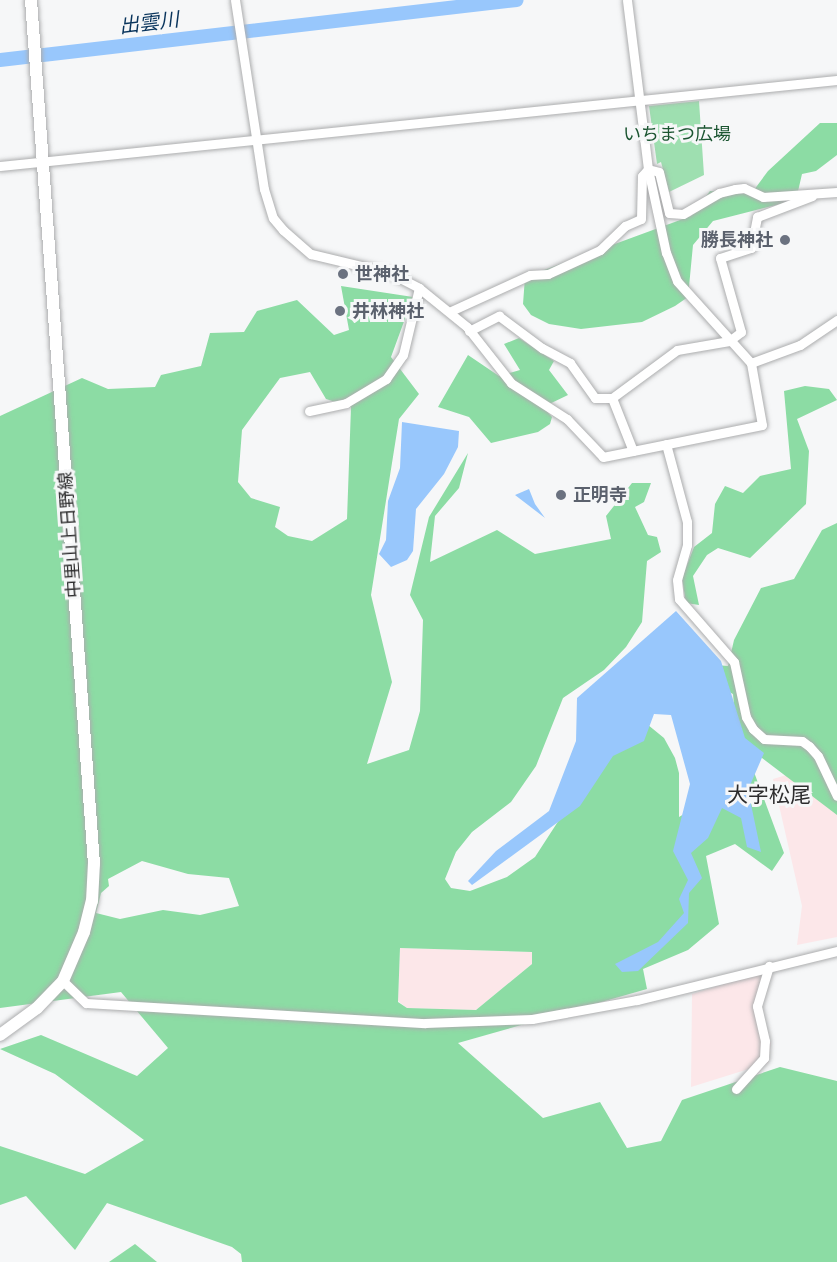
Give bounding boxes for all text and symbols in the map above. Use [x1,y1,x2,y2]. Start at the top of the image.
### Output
water label: 出雲川 [118,7,180,39]
park label: いちまつ広場 [623,123,731,145]
place label: 勝長神社 [701,229,773,251]
marker: 勝長神社 [778,233,792,247]
place label: 世神社 [355,263,409,285]
marker: 世神社 [336,267,350,281]
place label: 井林神社 [352,300,424,322]
marker: 井林神社 [333,304,347,318]
street label: 中里山上日野線 [55,471,85,599]
place label: 正明寺 [573,484,627,506]
marker: 正明寺 [554,488,568,502]
district label: 大字松尾 [727,782,811,808]

